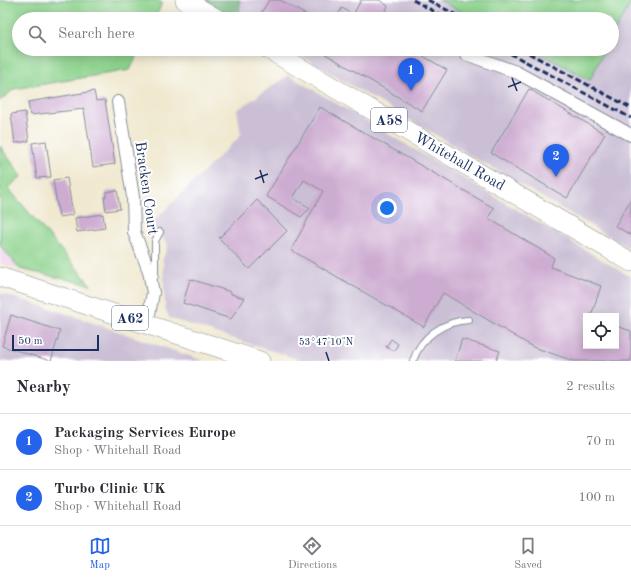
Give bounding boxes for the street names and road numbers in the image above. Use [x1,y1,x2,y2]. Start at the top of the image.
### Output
road number: A58 [371,108,407,132]
street label: Whitehall Road [411,130,507,194]
street label: Bracken Court [132,140,160,236]
road number: A62 [112,306,148,330]

